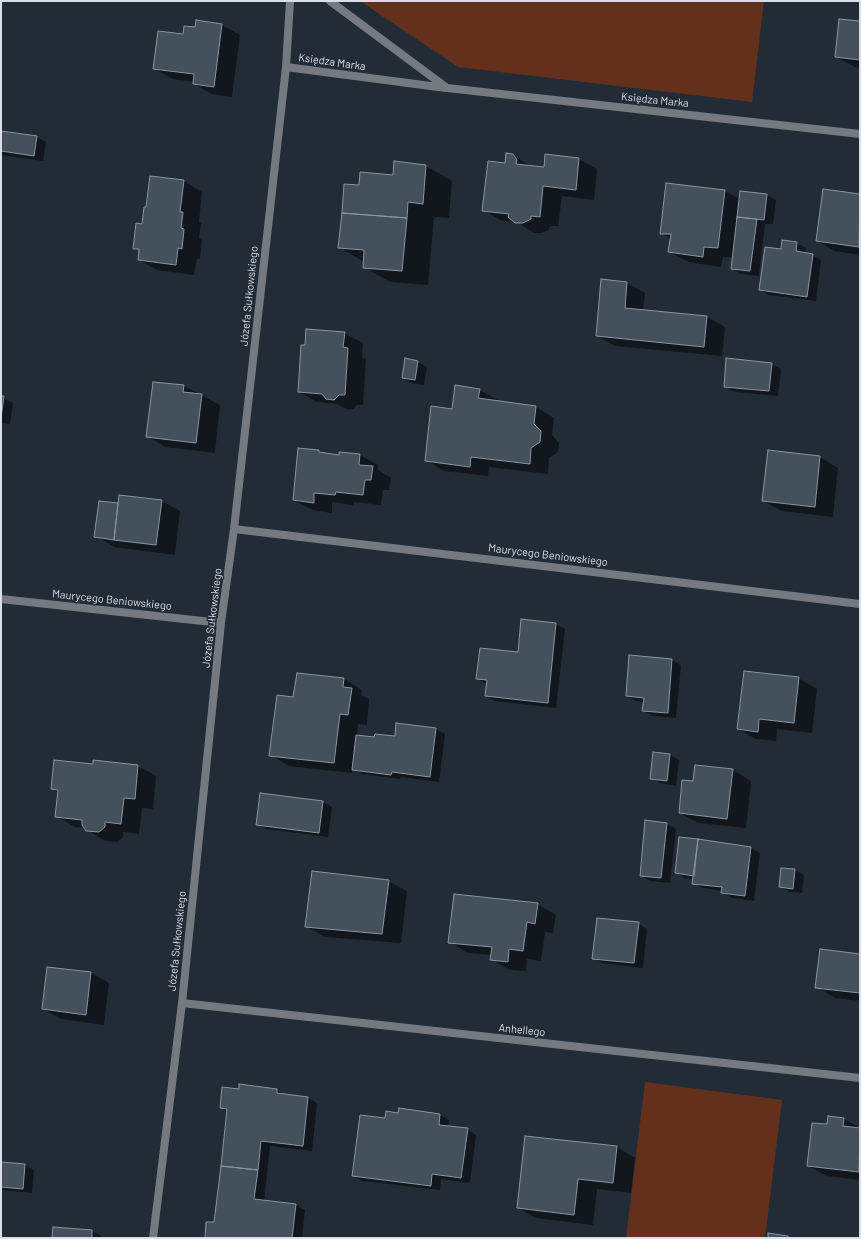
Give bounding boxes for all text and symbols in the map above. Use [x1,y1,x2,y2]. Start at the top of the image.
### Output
street label: Księdza Marka [297,51,367,73]
street label: Księdza Marka [621,90,689,110]
street label: Józefa Sułkowskiego [237,245,261,347]
street label: Maurycego Beniowskiego [487,541,609,569]
street label: Józefa Sułkowskiego [199,567,225,669]
street label: Maurycego Beniowskiego [51,587,173,613]
street label: Józefa Sułkowskiego [165,890,189,992]
street label: Anhellego [498,1021,546,1039]

